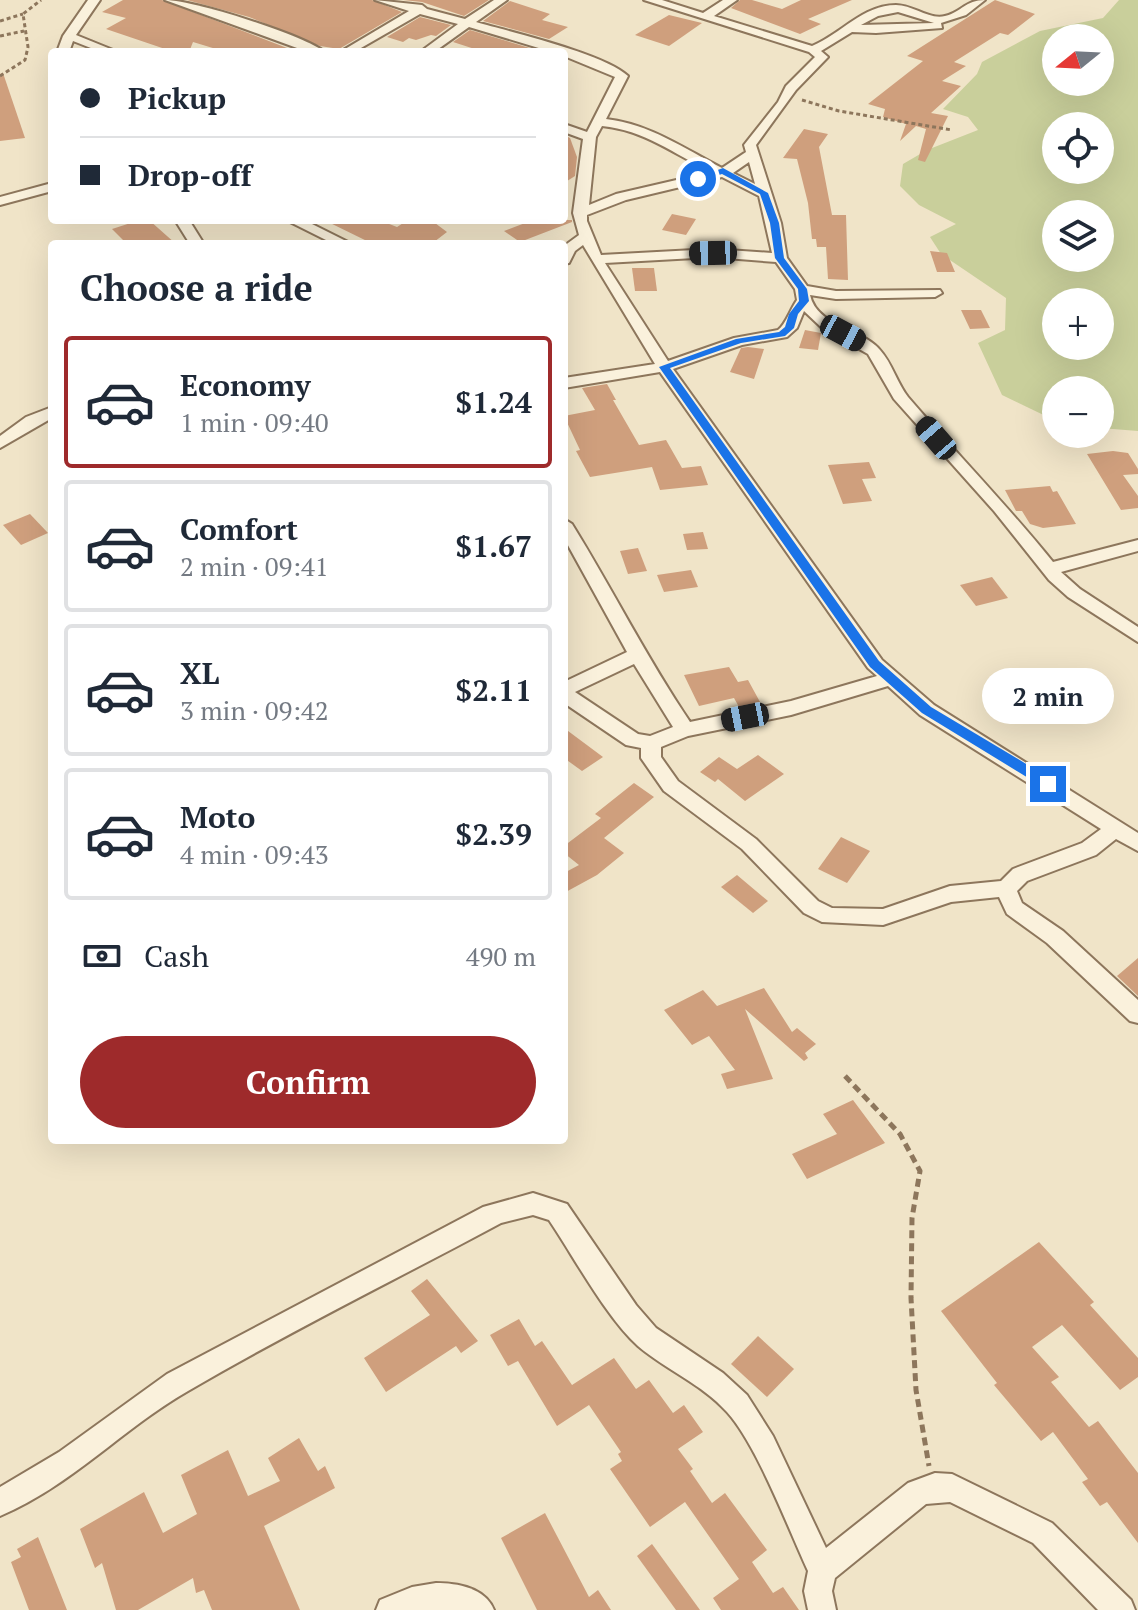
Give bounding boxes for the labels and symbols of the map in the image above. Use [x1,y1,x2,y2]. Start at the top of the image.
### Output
north arrow [1042,24,1114,96]
route start [680,161,716,197]
car [689,241,737,265]
car [816,311,870,355]
car [911,412,961,464]
callout: 2 min [982,668,1114,724]
car [719,701,771,733]
route end [1030,766,1066,802]

